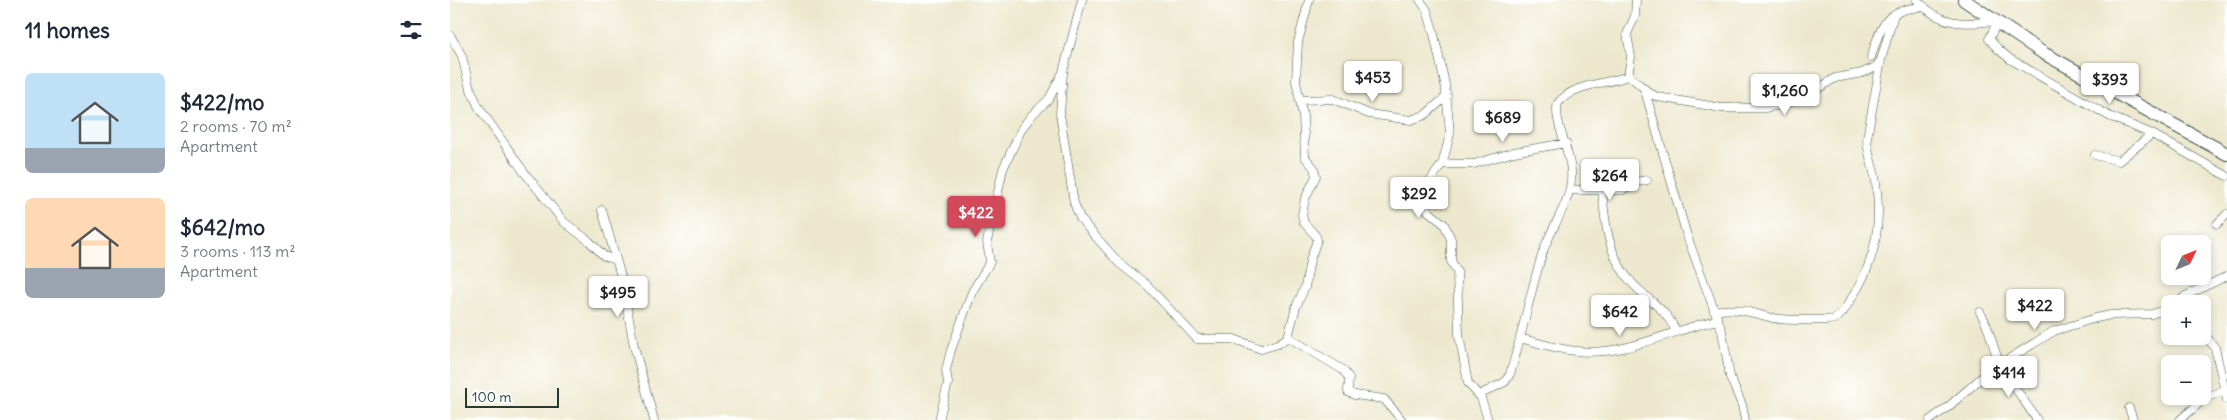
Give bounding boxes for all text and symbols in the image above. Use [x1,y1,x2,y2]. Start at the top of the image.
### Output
icon: filters [397,16,425,44]
text: 11 homes [25,17,110,44]
pin: $453 [1343,61,1403,103]
pin: $393 [2080,62,2140,105]
text: $453 [1355,67,1391,87]
text: $393 [2092,69,2128,89]
pin: $1,260 [1744,74,1826,116]
text: $1,260 [1762,80,1808,100]
text: $422/mo [180,89,264,116]
icon: home [65,93,125,153]
pin: $689 [1473,100,1533,143]
text: $689 [1485,107,1521,127]
text: 2 rooms · 70 m² [180,116,292,136]
text: Apartment [180,136,258,156]
pin: $264 [1580,158,1640,201]
text: $264 [1592,165,1628,185]
pin: $292 [1389,176,1449,219]
text: $292 [1401,183,1437,203]
pin: $422 [946,196,1006,238]
text: $422 [958,202,994,222]
text: $642/mo [180,214,265,241]
icon: home [65,218,125,278]
north arrow [2161,235,2211,285]
map controls [2161,235,2211,405]
text: 3 rooms · 113 m² [180,241,295,261]
text: Apartment [180,261,258,281]
pin: $495 [588,276,648,318]
text: $495 [600,282,636,302]
pin: $422 [2005,288,2065,331]
pin: $642 [1590,294,1650,337]
text: $422 [2017,295,2053,315]
button: + [2161,295,2211,345]
text: $642 [1602,301,1638,321]
button: − [2161,355,2211,405]
pin: $414 [1979,356,2039,398]
text: $414 [1992,362,2026,382]
scale bar [465,385,559,408]
text: 100 m [472,388,512,406]

